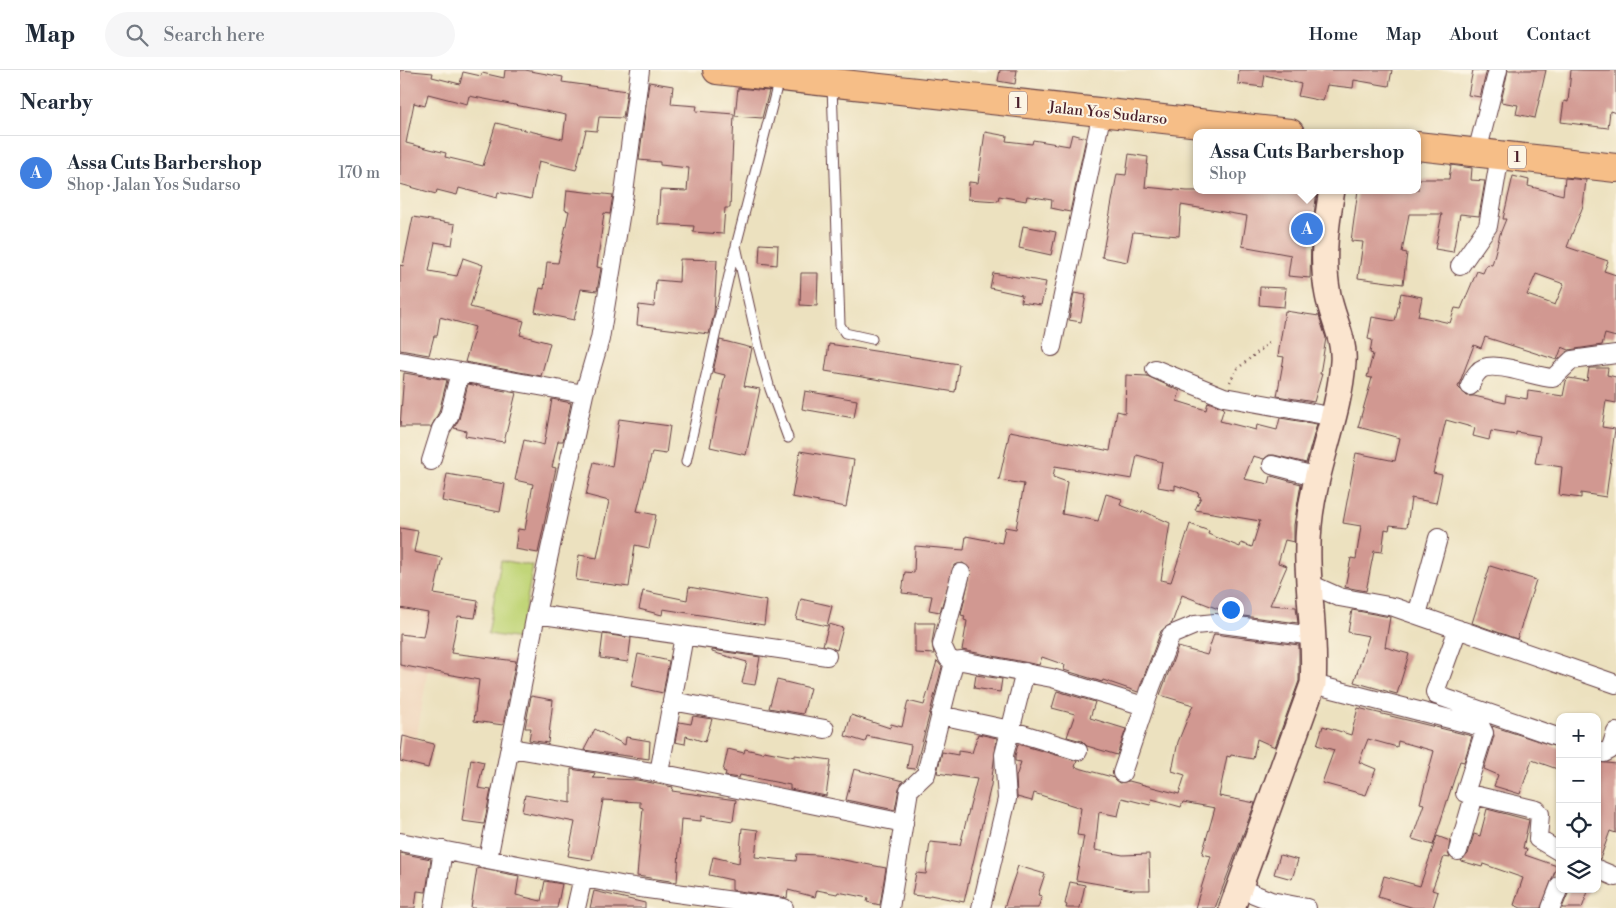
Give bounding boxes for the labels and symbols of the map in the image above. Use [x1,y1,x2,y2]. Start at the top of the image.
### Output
road number: 1 [1009,92,1027,114]
street label: Jalan Yos Sudarso [1046,98,1168,129]
road number: 1 [1508,145,1526,168]
pin: A [1291,210,1323,248]
your location [1218,597,1244,623]

